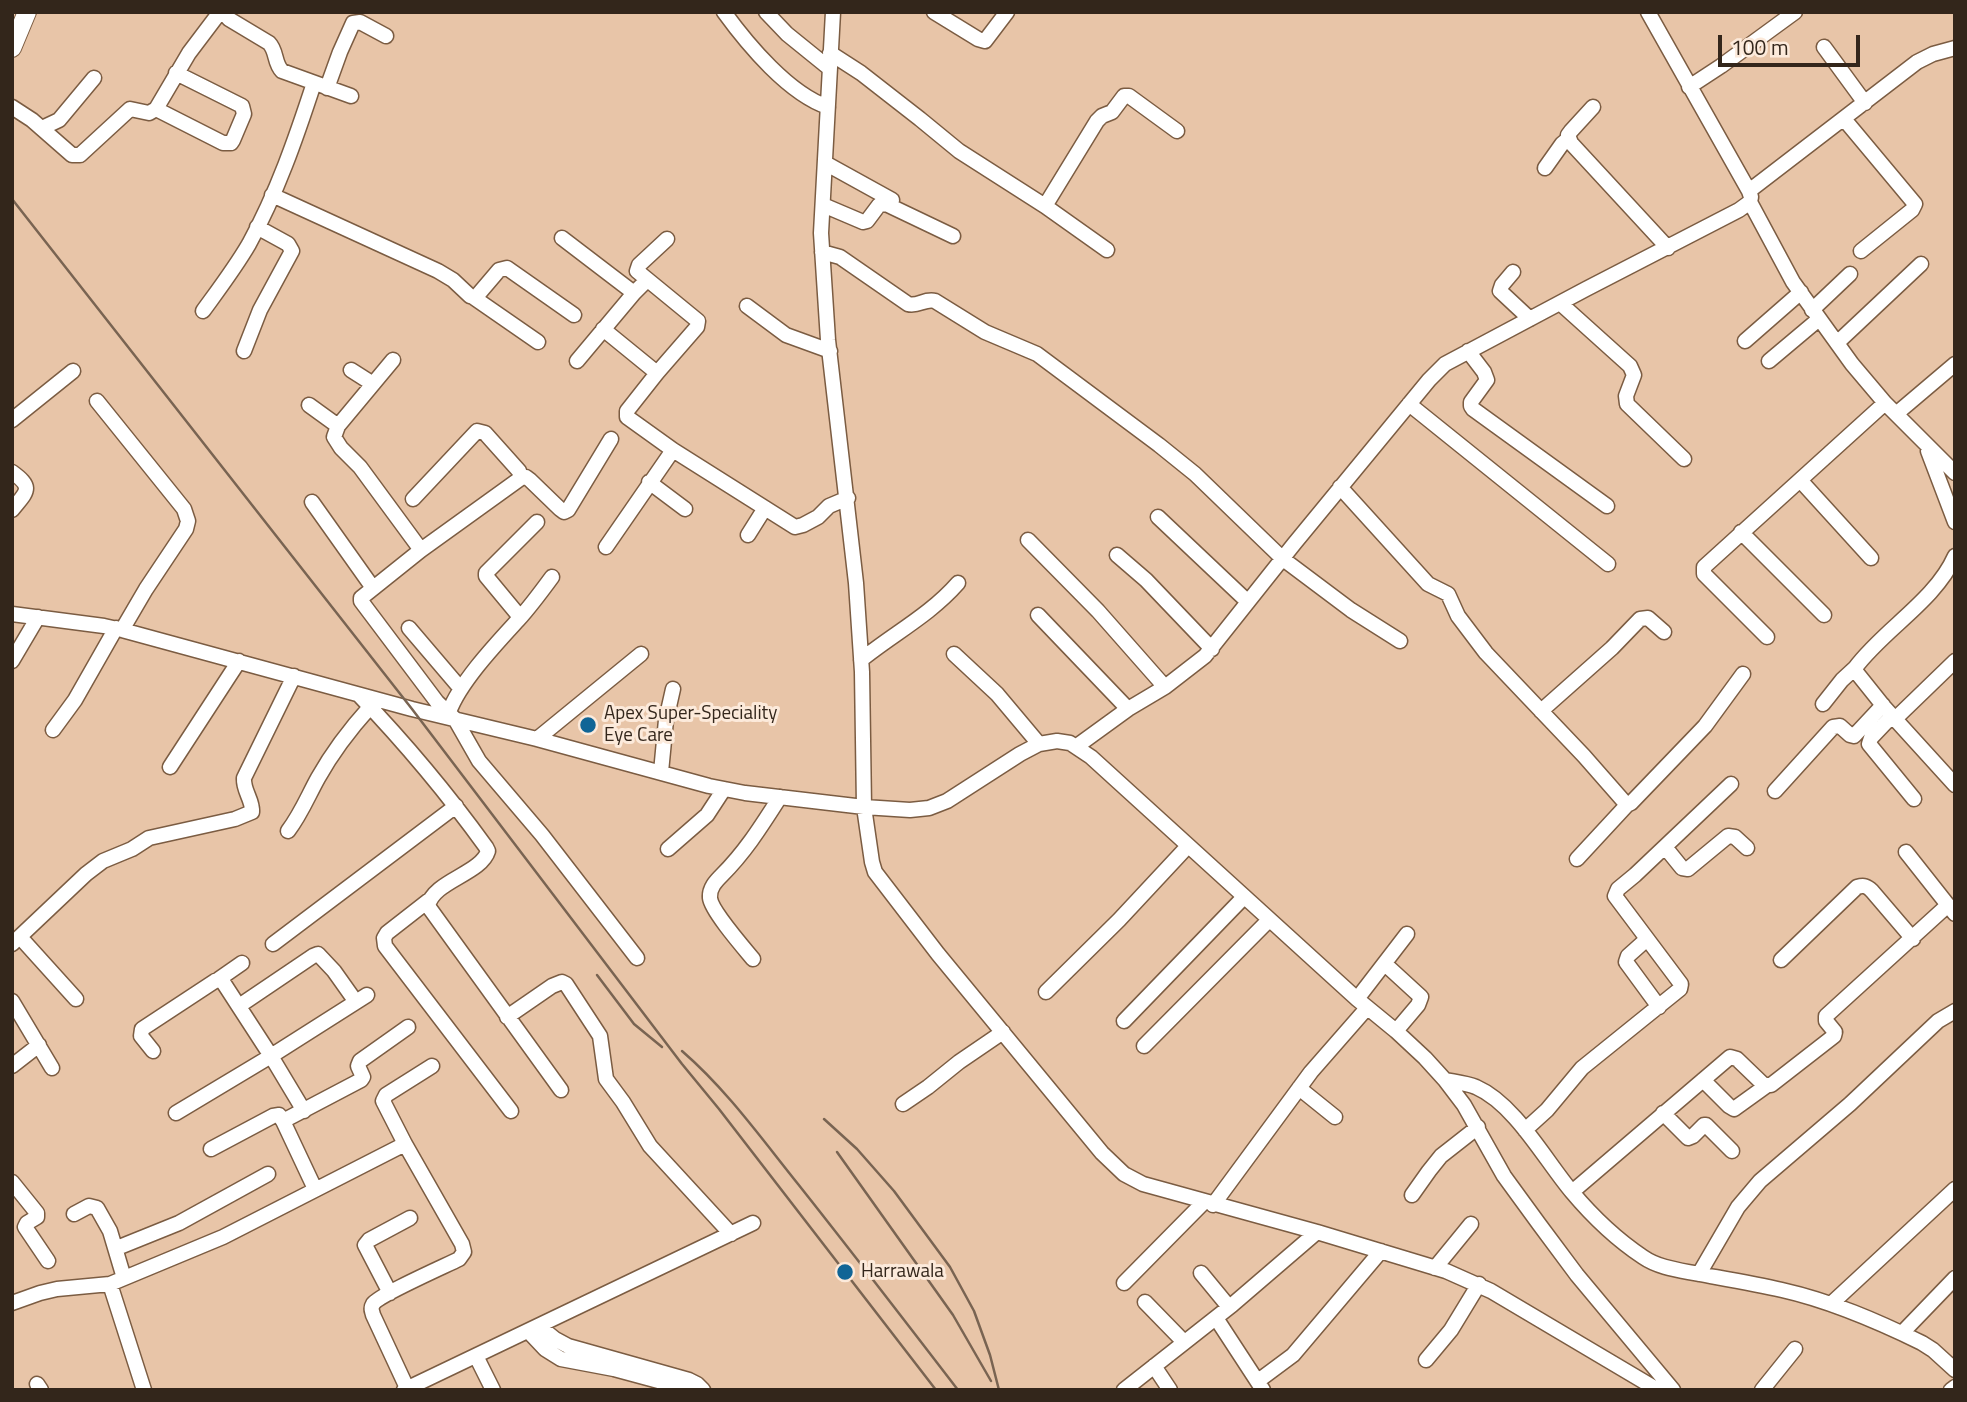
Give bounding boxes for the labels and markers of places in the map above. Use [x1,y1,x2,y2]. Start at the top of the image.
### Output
place label: Apex Super-Speciality Eye Care [604,703,777,747]
marker: Apex Super-Speciality Eye Care [578,715,598,735]
place label: Harrawala [861,1261,944,1283]
marker: Harrawala [835,1262,855,1282]

